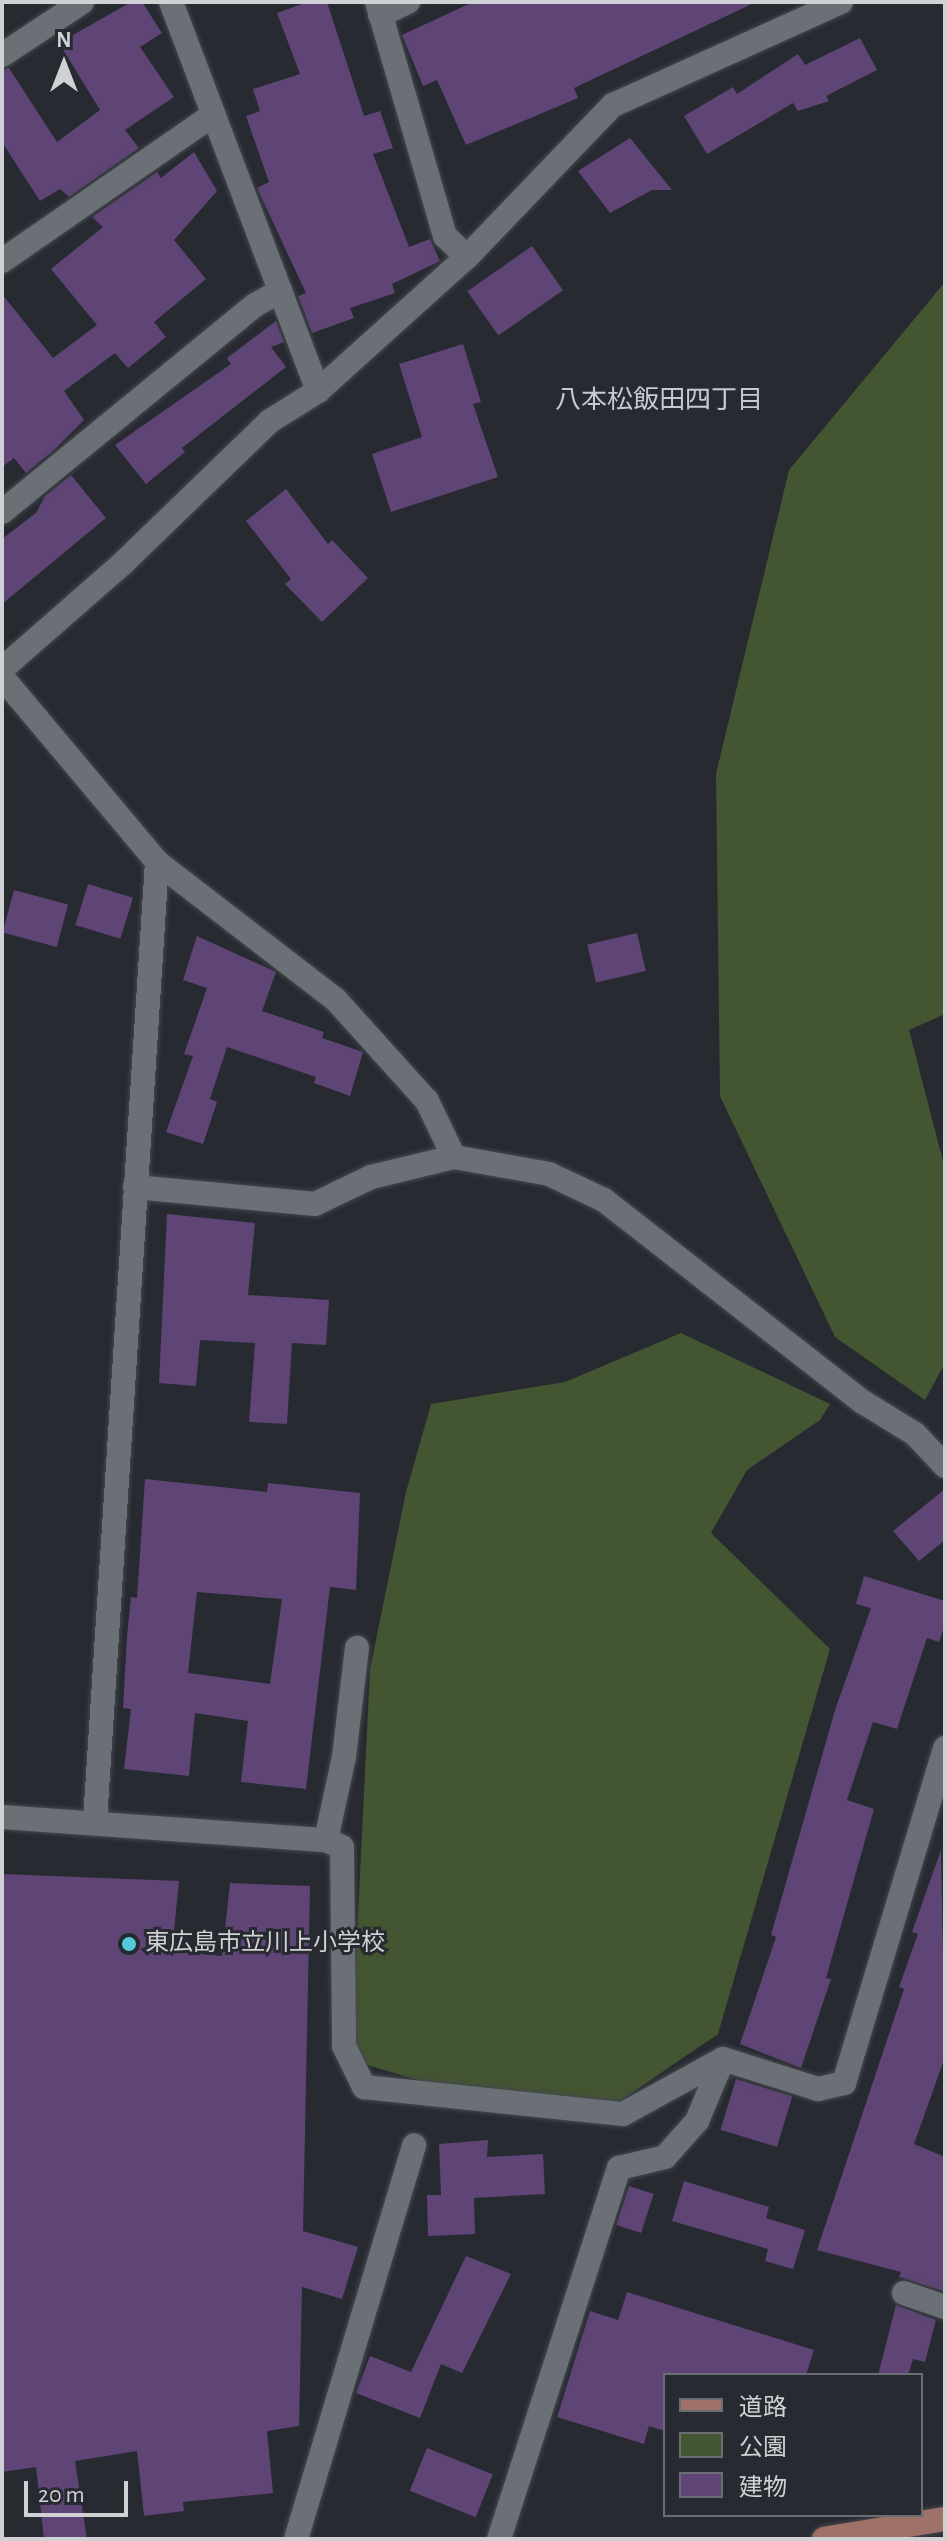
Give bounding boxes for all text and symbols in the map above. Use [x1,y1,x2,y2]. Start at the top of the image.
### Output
north arrow [24,24,104,104]
text: N [56,29,72,51]
district label: 八本松飯田四丁目 [555,385,763,417]
place label: 東広島市立川上小学校 [145,1930,385,1958]
marker: 東広島市立川上小学校 [120,1935,138,1953]
legend [663,2373,923,2517]
text: 道路 [739,2396,787,2420]
text: 公園 [739,2436,787,2460]
scale bar [28,2465,132,2515]
text: 建物 [739,2476,787,2500]
text: 20 m [38,2483,85,2507]

